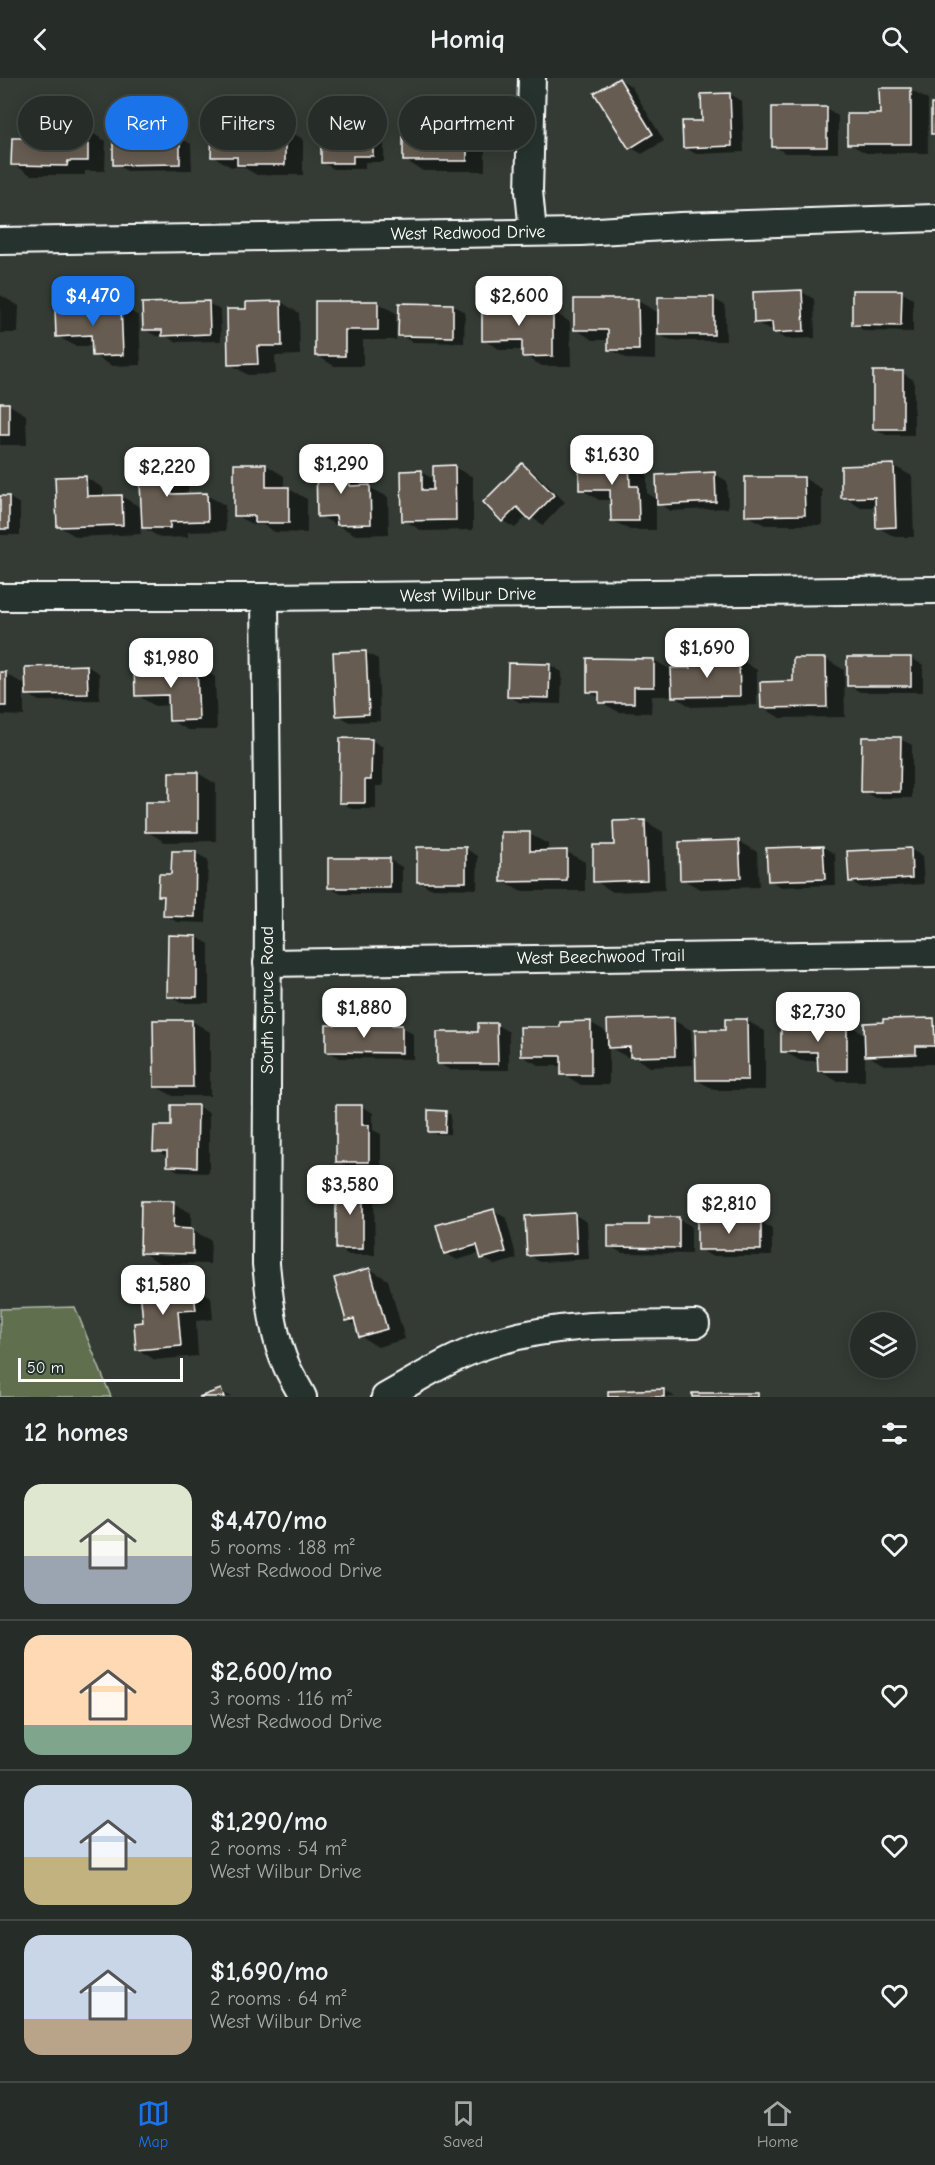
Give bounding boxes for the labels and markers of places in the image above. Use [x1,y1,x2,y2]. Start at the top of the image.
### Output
pin: $4,470 [44,276,142,327]
pin: $2,600 [470,276,568,327]
pin: $1,630 [563,435,661,486]
pin: $1,290 [292,444,390,495]
pin: $2,220 [118,447,216,498]
pin: $1,690 [658,628,756,679]
pin: $1,980 [122,638,220,689]
pin: $1,880 [315,988,413,1039]
pin: $2,730 [769,992,867,1043]
pin: $3,580 [301,1165,399,1216]
pin: $2,810 [680,1184,778,1235]
pin: $1,580 [114,1265,212,1316]

